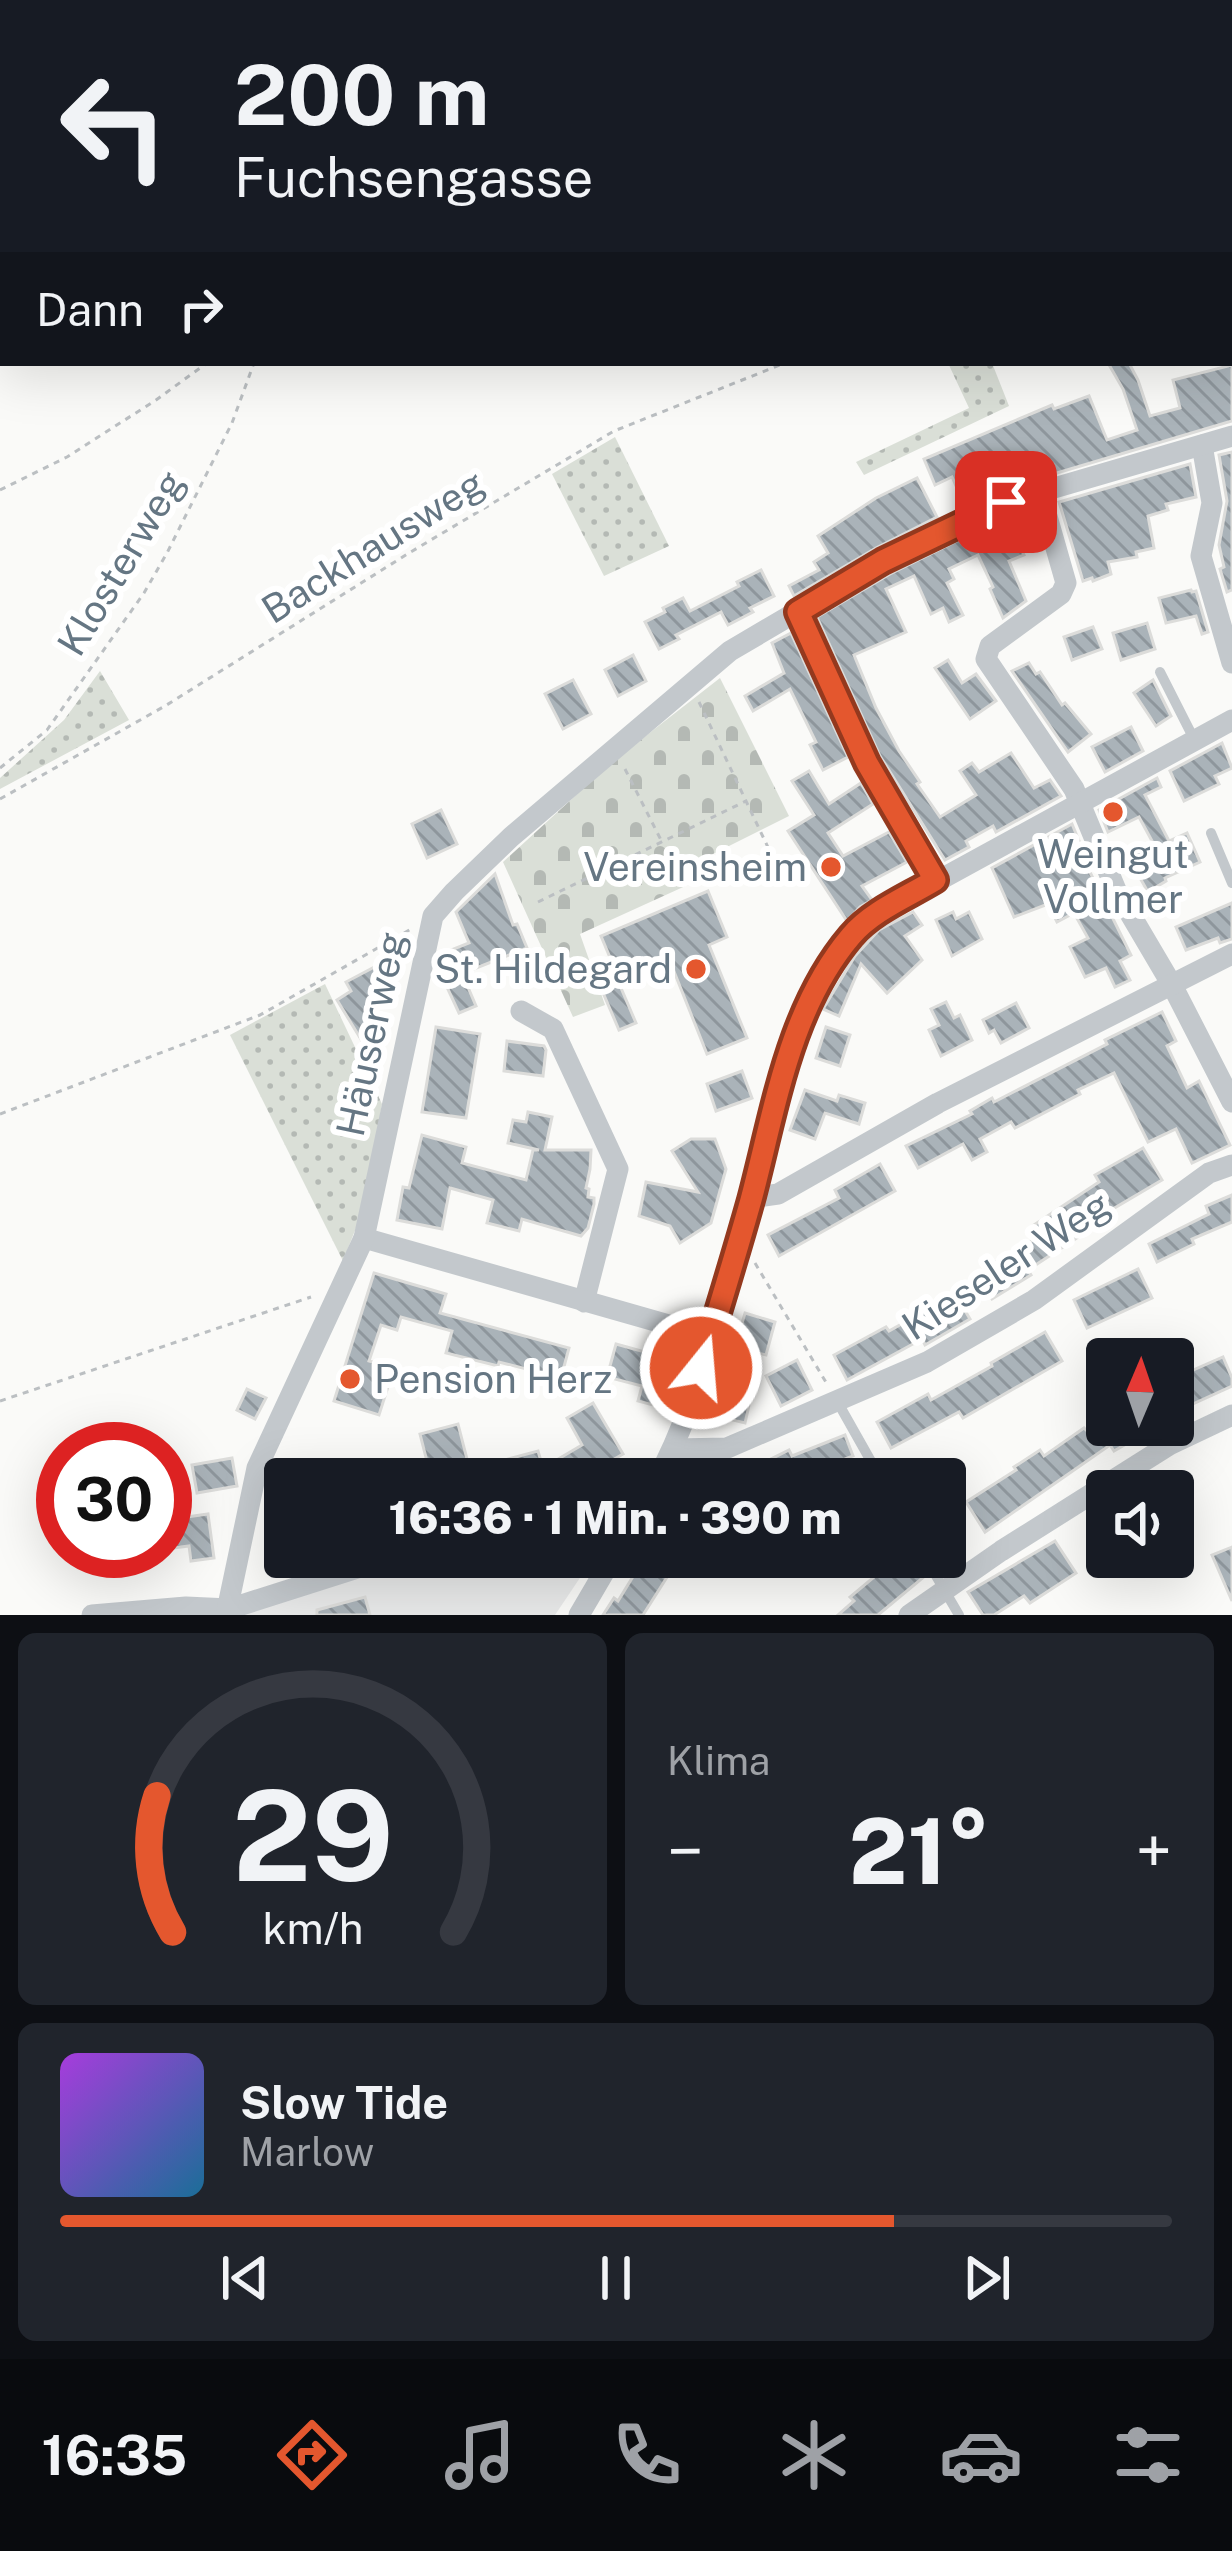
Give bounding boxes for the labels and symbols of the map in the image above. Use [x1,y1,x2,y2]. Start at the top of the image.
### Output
pin [955,451,1057,553]
street label: Backhausweg [253,459,493,633]
street label: Klosterweg [48,462,194,664]
marker: Weingut Vollmer [1100,799,1126,825]
place label: Weingut Vollmer [1037,831,1189,922]
place label: Vereinsheim [583,844,807,890]
marker: Vereinsheim [818,854,844,880]
street label: Häuserweg [327,928,415,1140]
place label: St. Hildegard [434,946,672,992]
marker: St. Hildegard [683,956,709,982]
street label: Kieseler Weg [893,1181,1119,1349]
position arrow [638,1305,764,1431]
north arrow [1086,1338,1194,1446]
place label: Pension Herz [374,1356,612,1402]
marker: Pension Herz [337,1366,363,1392]
speed limit sign: 30 [36,1422,192,1578]

